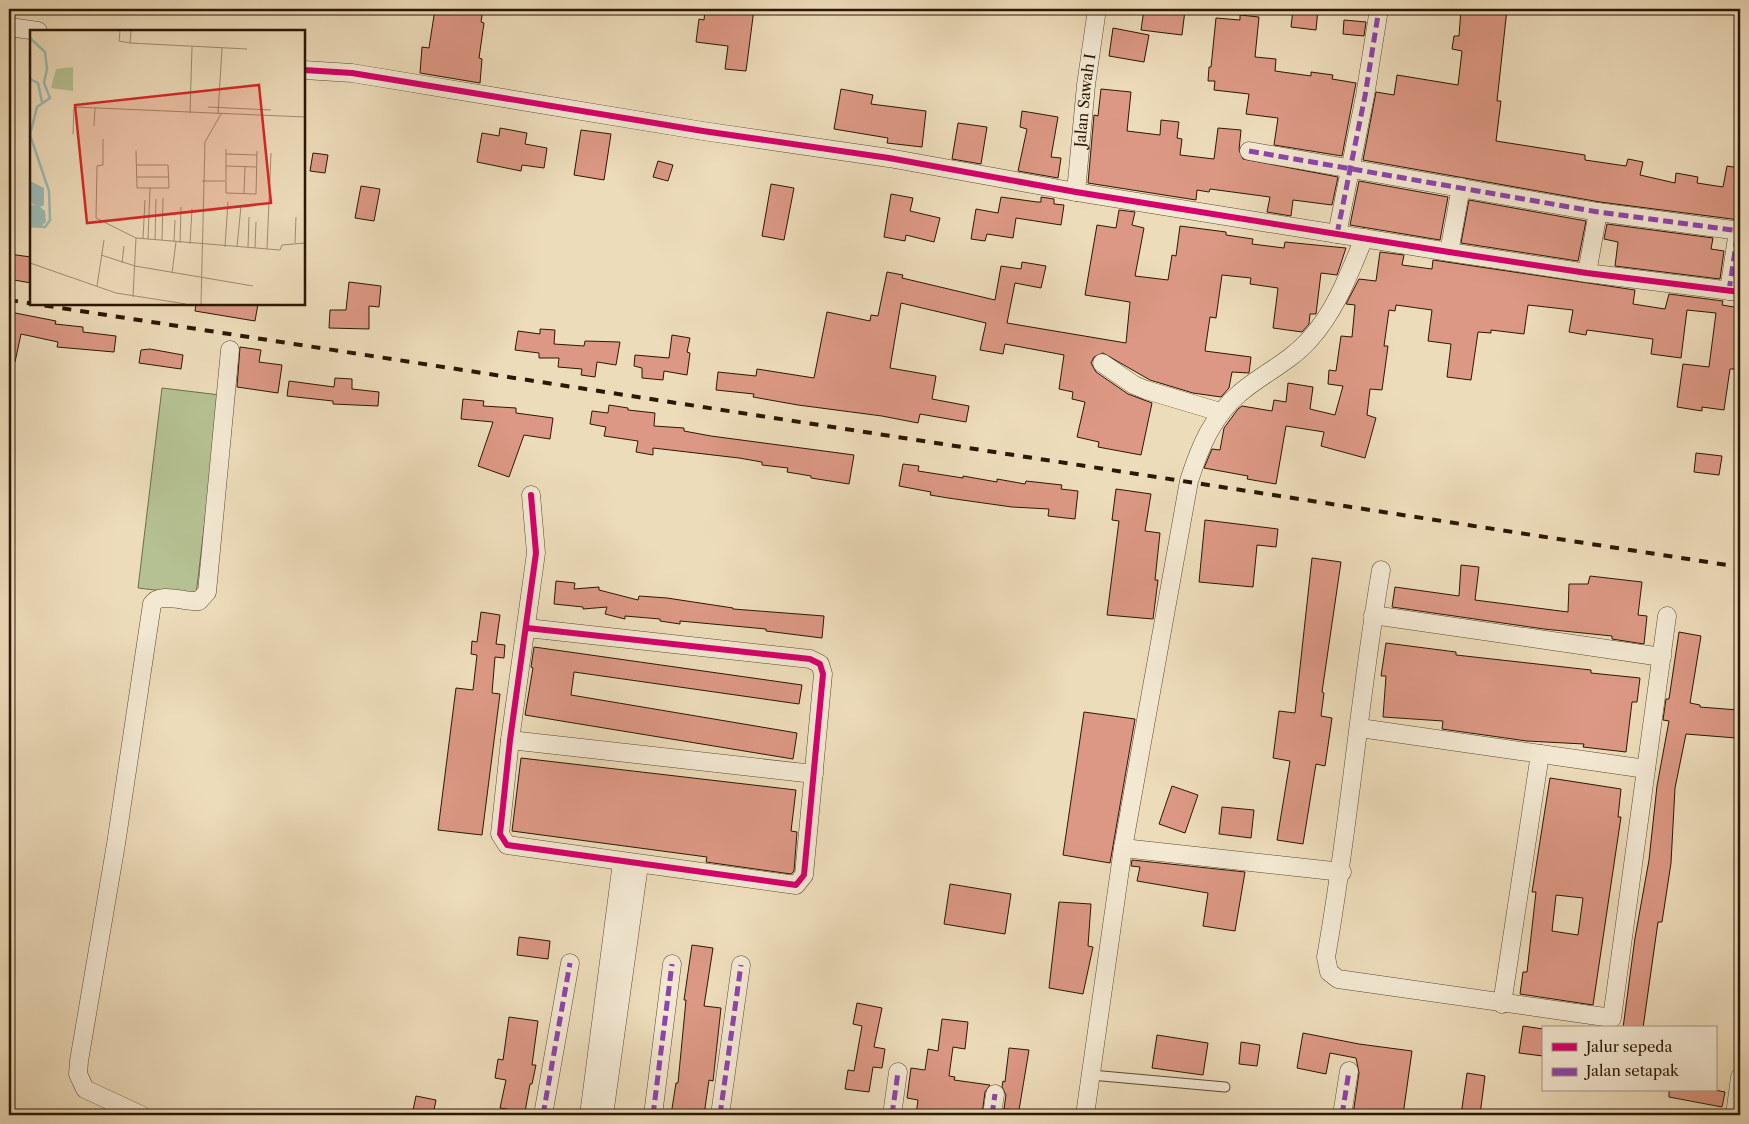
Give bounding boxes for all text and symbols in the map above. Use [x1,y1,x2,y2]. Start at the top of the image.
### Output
inset map [30,30,305,305]
street label: Jalan Sawah I [1070,52,1099,150]
legend [1542,1026,1716,1092]
text: Jalur sepeda [1584,1037,1672,1056]
text: Jalan setapak [1584,1061,1680,1080]

